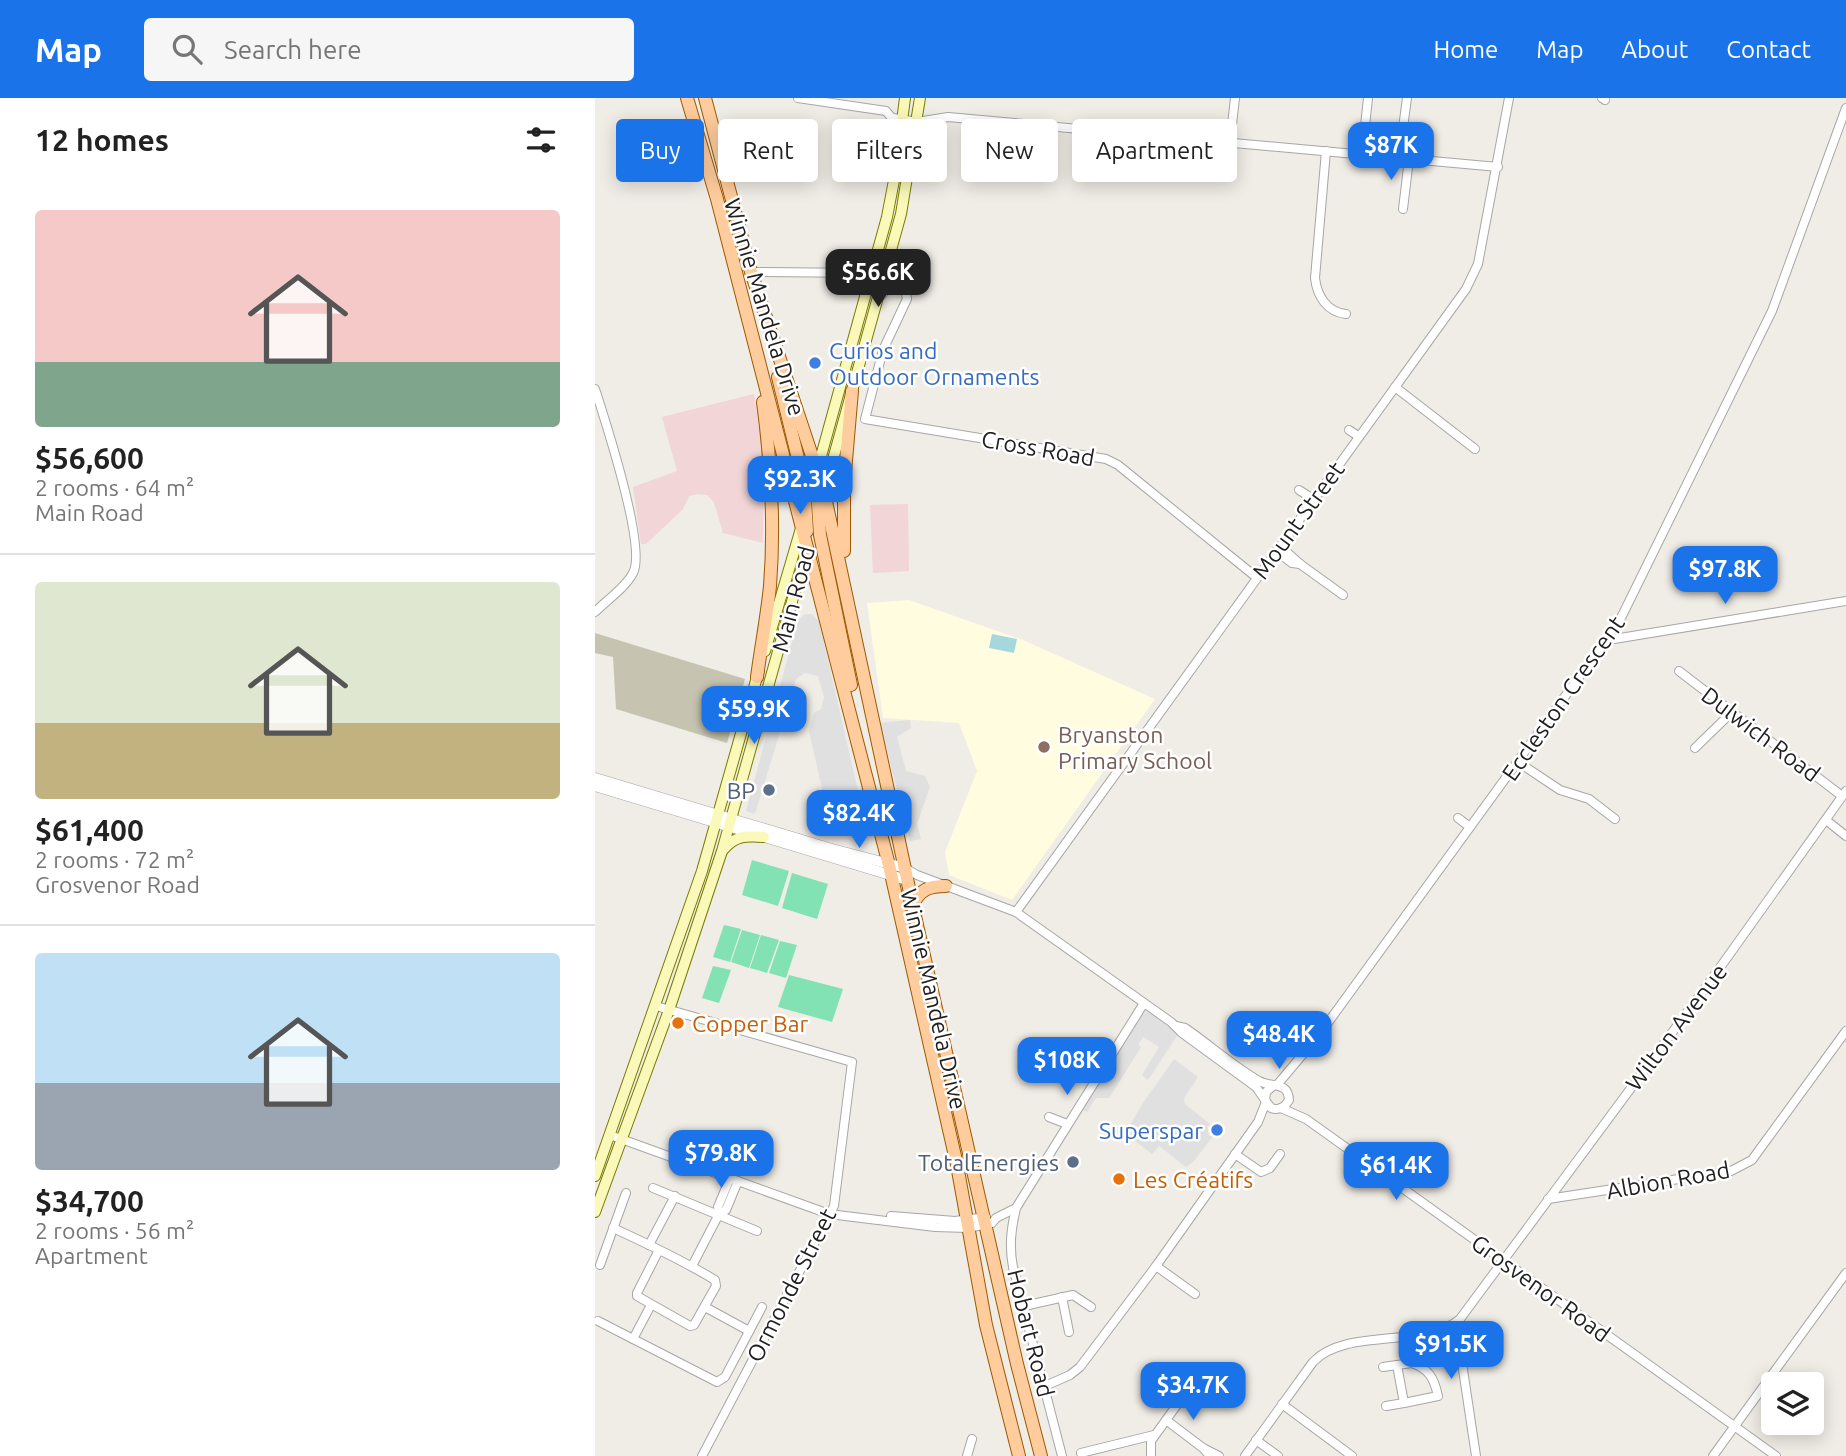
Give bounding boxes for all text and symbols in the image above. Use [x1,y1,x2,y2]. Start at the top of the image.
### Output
search box [144,18,634,81]
icon: search [168,30,206,68]
text: Map [35,31,102,68]
text: Search here [224,35,362,64]
text: Home [1433,36,1498,63]
text: Map [1536,36,1583,63]
text: About [1621,36,1688,63]
text: Contact [1726,36,1811,63]
chip: Buy [616,119,704,182]
chip: Rent [718,119,818,182]
chip: Filters [832,119,947,182]
chip: New [961,119,1058,182]
chip: Apartment [1072,119,1237,182]
icon: filters [522,121,560,159]
pin: $87K [1350,122,1432,182]
text: 12 homes [35,123,169,157]
text: $87K [1364,132,1418,157]
street label: Winnie Mandela Drive [720,195,810,419]
pin: $56.6K [821,250,935,309]
icon: home [235,256,361,382]
text: $56.6K [842,259,914,284]
place label: Curios and Outdoor Ornaments [829,338,1040,389]
marker: Curios and Outdoor Ornaments [807,355,823,371]
street label: Cross Road [979,426,1097,470]
text: $56,600 [35,441,144,475]
pin: $92.3K [743,456,857,516]
street label: Mount Street [1247,457,1349,583]
text: $92.3K [764,466,836,491]
text: 2 rooms · 64 m² [35,475,194,500]
text: Main Road [35,500,144,525]
street label: Main Road [767,543,819,655]
pin: $97.8K [1668,546,1782,606]
text: $97.8K [1689,556,1761,581]
street label: Eccleston Crescent [1497,611,1629,785]
icon: home [235,628,361,754]
street label: Dulwich Road [1697,682,1825,786]
pin: $59.9K [697,686,811,746]
text: $59.9K [718,696,790,721]
place label: Bryanston Primary School [1058,722,1212,773]
marker: Bryanston Primary School [1036,739,1052,755]
place label: BP [727,778,755,803]
marker: BP [761,782,777,798]
pin: $82.4K [802,790,916,850]
text: $82.4K [823,800,895,825]
text: $61,400 [35,813,144,847]
text: 2 rooms · 72 m² [35,847,194,872]
text: Grosvenor Road [35,872,200,897]
street label: Winnie Mandela Drive [896,886,972,1112]
street label: Wilton Avenue [1620,959,1732,1095]
icon: home [235,999,361,1125]
place label: Copper Bar [692,1011,809,1036]
pin: $48.4K [1222,1012,1336,1071]
marker: Copper Bar [670,1015,686,1031]
text: $48.4K [1243,1021,1315,1046]
pin: $108K [1018,1038,1116,1097]
text: $108K [1033,1047,1101,1072]
place label: Superspar [1099,1118,1203,1143]
marker: Superspar [1209,1122,1225,1138]
pin: $79.8K [664,1130,778,1190]
text: $79.8K [685,1140,757,1165]
pin: $61.4K [1339,1142,1453,1202]
place label: TotalEnergies [918,1150,1059,1175]
text: $61.4K [1360,1152,1432,1177]
marker: TotalEnergies [1065,1154,1081,1170]
street label: Albion Road [1604,1157,1732,1203]
place label: Les Créatifs [1133,1167,1253,1192]
marker: Les Créatifs [1111,1171,1127,1187]
text: $34,700 [35,1184,144,1218]
street label: Ormonde Street [742,1204,840,1366]
text: 2 rooms · 56 m² [35,1218,194,1243]
street label: Grosvenor Road [1467,1229,1615,1347]
text: Apartment [35,1243,148,1268]
street label: Hobart Road [1003,1267,1059,1399]
pin: $91.5K [1394,1322,1508,1381]
text: $91.5K [1415,1331,1487,1356]
pin: $34.7K [1136,1362,1250,1422]
text: $34.7K [1157,1372,1229,1397]
map controls [1761,1372,1824,1435]
button: layers [1761,1372,1824,1435]

